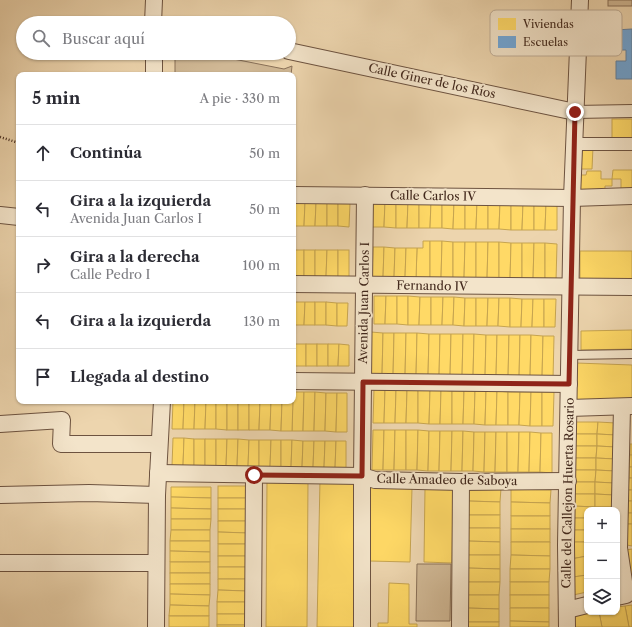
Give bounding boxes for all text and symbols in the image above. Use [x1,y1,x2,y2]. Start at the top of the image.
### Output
legend [490,10,622,56]
search box [16,16,296,60]
text: Viviendas [522,17,574,31]
icon: search [30,27,52,49]
text: Buscar aquí [62,29,145,48]
text: Escuelas [523,35,568,49]
street label: Calle Giner de los Ríos [367,60,497,101]
text: 5 min [32,88,80,108]
text: A pie · 330 m [199,90,280,106]
route end [566,103,584,121]
icon: ahead [32,142,54,164]
text: Continúa [70,143,142,162]
text: 50 m [249,145,280,161]
street label: Calle Carlos IV [390,187,476,204]
text: Gira a la izquierda [70,191,211,210]
icon: left [32,198,54,220]
text: 50 m [249,201,280,217]
text: Avenida Juan Carlos I [70,210,202,226]
street label: Avenida Juan Carlos I [355,242,372,365]
text: Gira a la derecha [70,247,200,266]
icon: right [32,254,54,276]
text: 100 m [242,257,280,273]
text: Calle Pedro I [70,266,150,282]
street label: Fernando IV [396,277,468,294]
icon: left [32,310,54,332]
text: Gira a la izquierda [70,311,211,330]
text: 130 m [244,313,280,329]
icon: arrive [32,366,54,388]
text: Llegada al destino [70,367,209,386]
street label: Calle del Callejon Huerta Rosario [558,397,577,589]
route start [245,466,263,484]
street label: Calle Amadeo de Saboya [377,471,518,488]
map controls [584,507,620,615]
button: + [584,507,620,543]
button: − [584,543,620,579]
button: layers [584,579,620,615]

